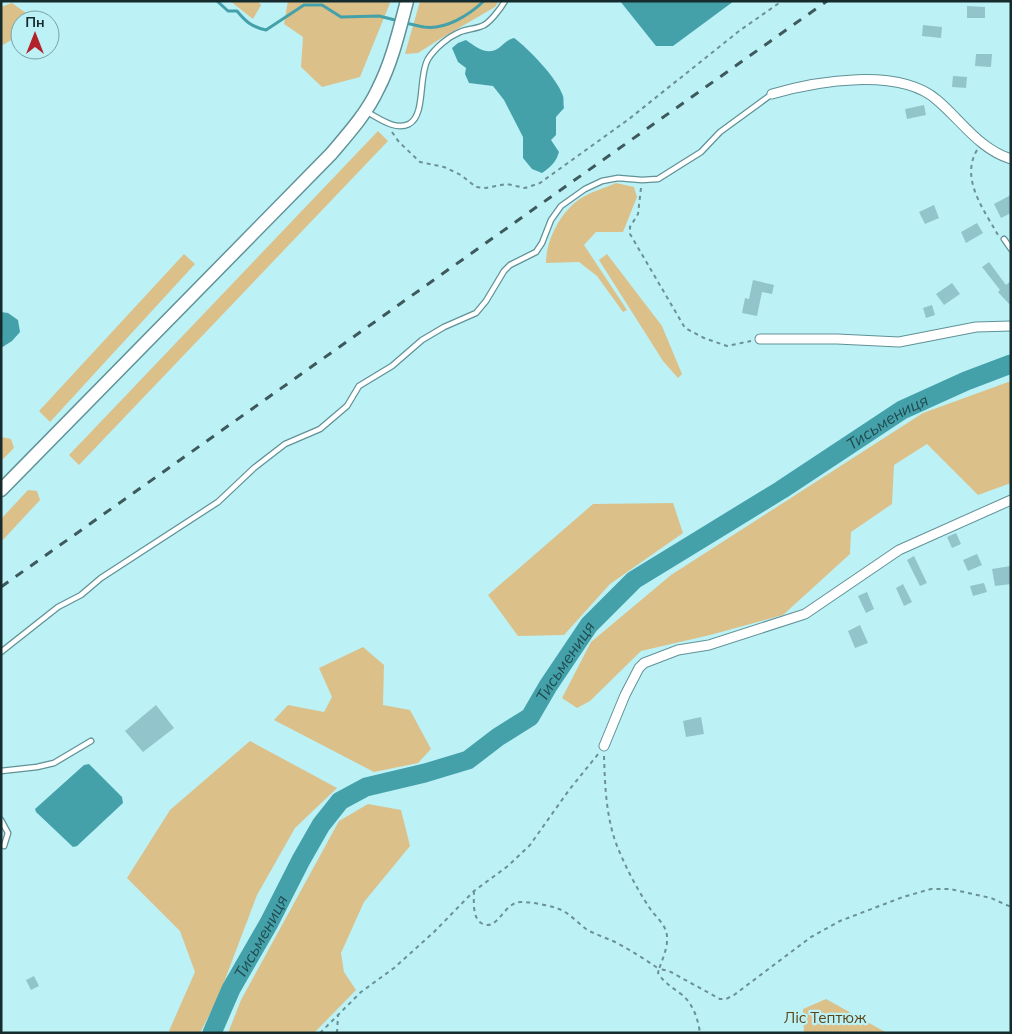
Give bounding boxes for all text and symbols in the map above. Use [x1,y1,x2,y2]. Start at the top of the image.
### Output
north arrow [10,10,60,60]
text: Пн [25,13,45,31]
water label: Тисьмениця [842,389,931,454]
water label: Тисьмениця [531,617,599,705]
water label: Тисьмениця [229,892,292,982]
park label: Ліс Тептюж [784,1008,867,1027]

